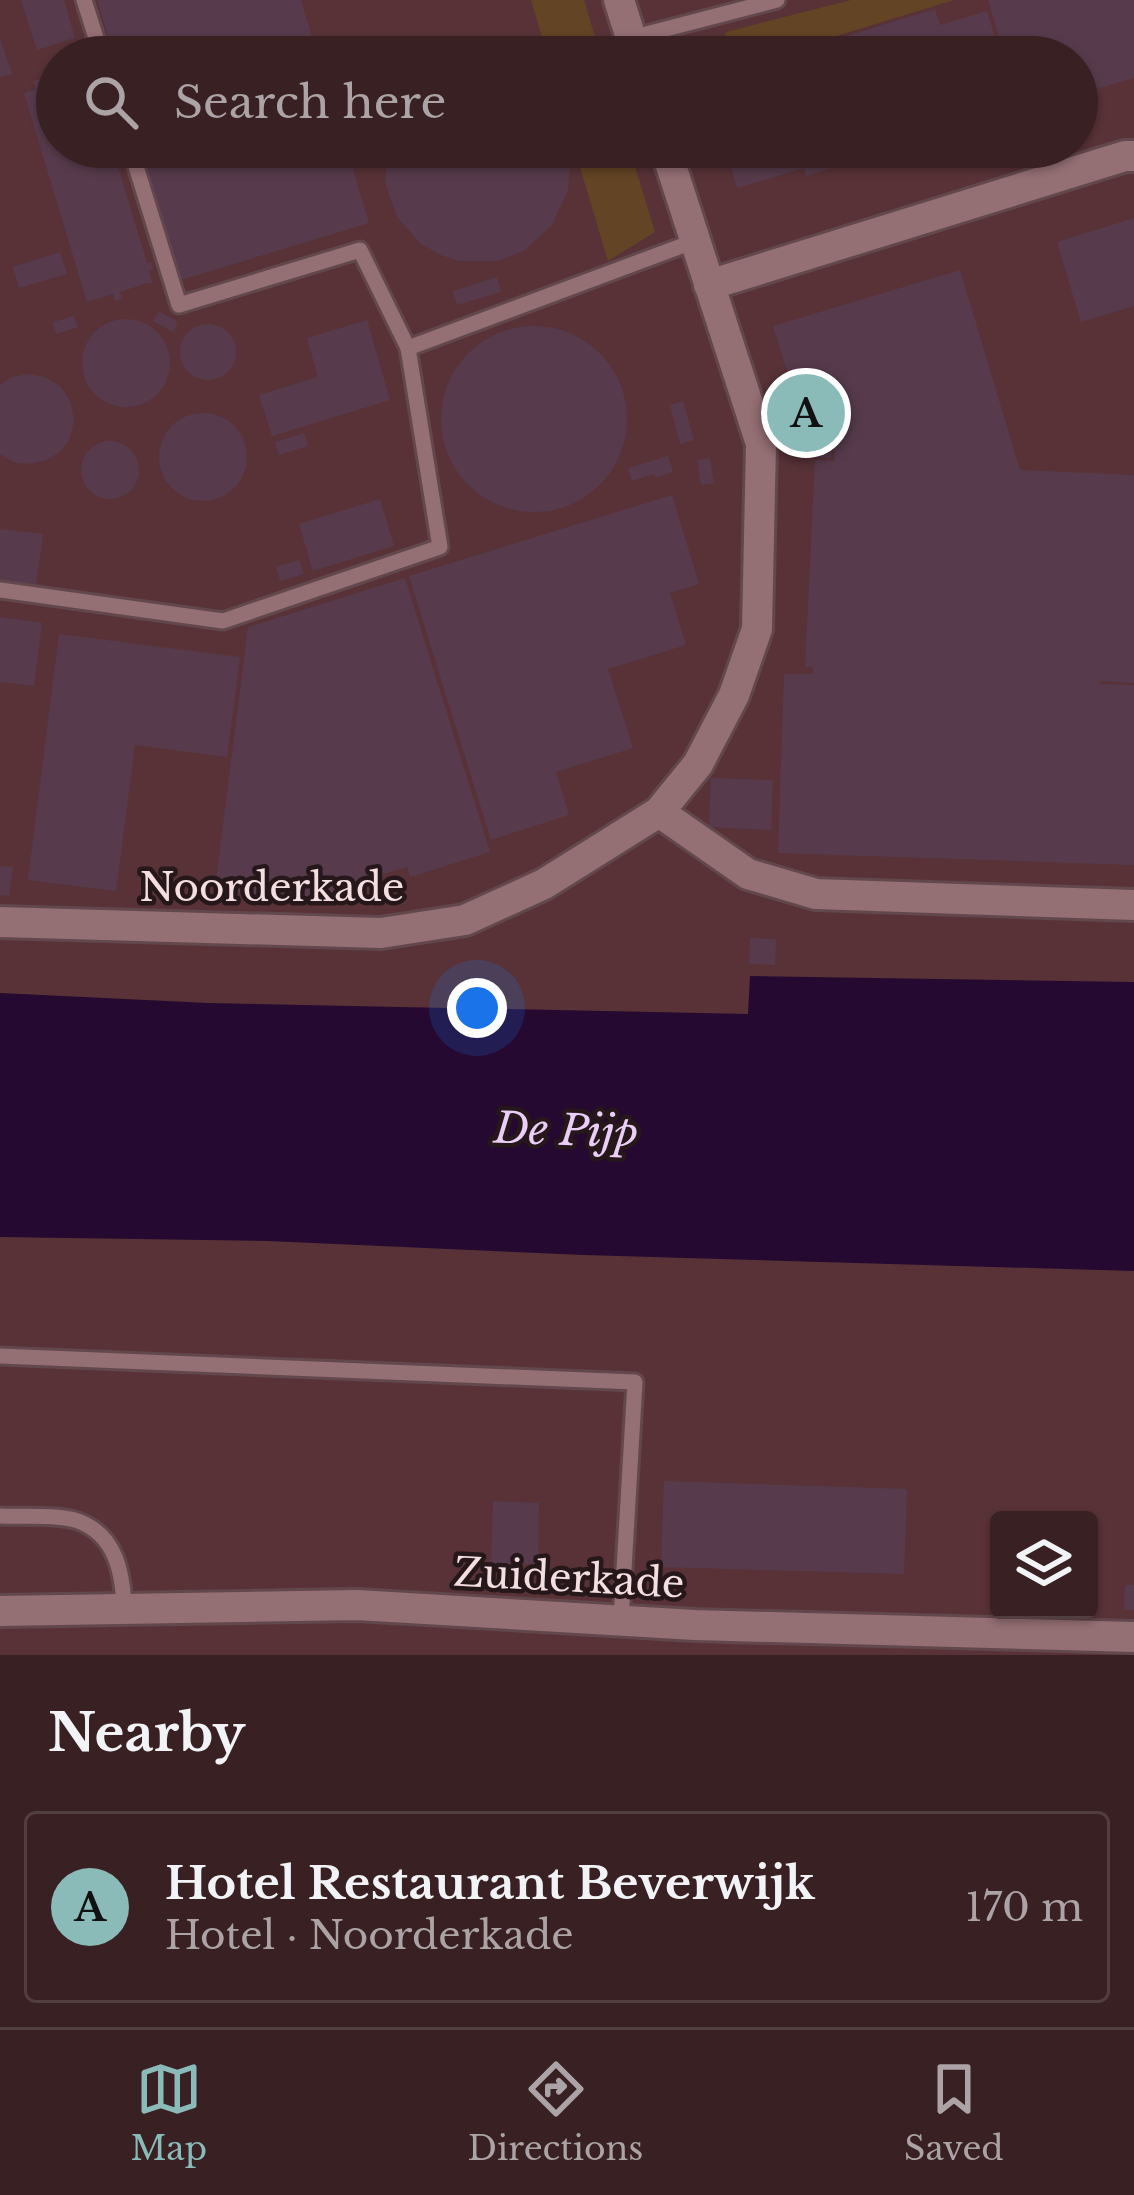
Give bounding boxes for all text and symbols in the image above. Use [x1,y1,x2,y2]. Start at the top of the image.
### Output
search box [36,36,1098,168]
icon: search [78,69,144,135]
text: Search here [174,74,446,130]
pin: A [767,368,845,458]
street label: Noorderkade [140,863,404,912]
your location [447,978,507,1038]
water label: De Pijp [491,1101,639,1159]
map controls [990,1511,1098,1619]
button: layers [990,1511,1098,1619]
street label: Zuiderkade [453,1547,685,1609]
text: Nearby [48,1702,245,1765]
text: Hotel Restaurant Beverwijk [165,1855,815,1911]
text: A [74,1883,106,1932]
text: 170 m [965,1883,1083,1932]
text: Hotel · Noorderkade [165,1911,574,1960]
tab: Map [130,2056,207,2169]
tab: Directions [468,2056,643,2169]
tab: Saved [904,2056,1004,2169]

